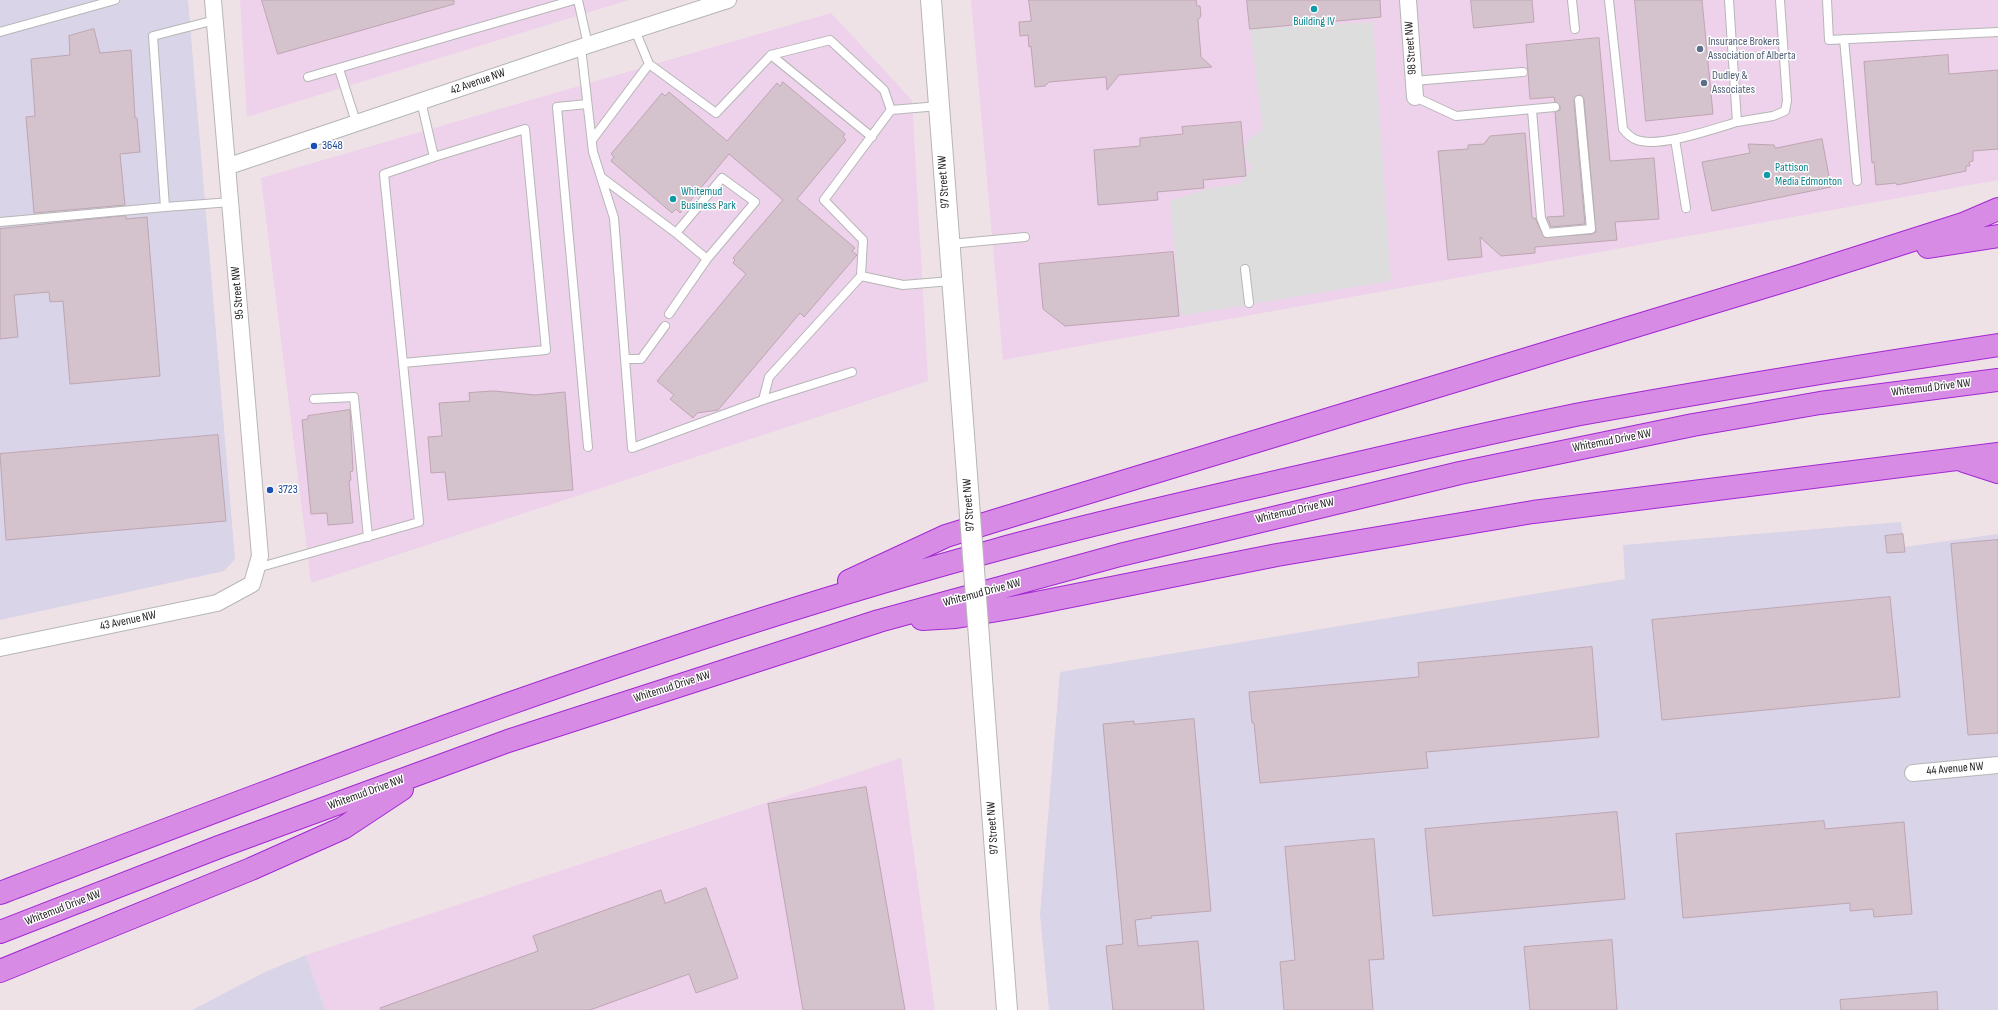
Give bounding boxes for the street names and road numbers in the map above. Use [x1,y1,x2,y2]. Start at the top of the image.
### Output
street label: 98 Street NW [1402,21,1420,75]
street label: 42 Avenue NW [449,66,507,98]
street label: 97 Street NW [935,155,953,209]
street label: 95 Street NW [229,266,247,320]
street label: Whitemud Drive NW [1890,376,1972,400]
street label: Whitemud Drive NW [1571,426,1653,456]
street label: 97 Street NW [960,478,978,532]
street label: Whitemud Drive NW [1254,495,1336,527]
street label: Whitemud Drive NW [942,576,1022,610]
street label: 43 Avenue NW [99,608,157,634]
street label: Whitemud Drive NW [632,668,712,706]
street label: 44 Avenue NW [1926,759,1984,779]
street label: Whitemud Drive NW [326,773,406,813]
street label: 97 Street NW [984,801,1002,855]
street label: Whitemud Drive NW [23,887,103,929]

